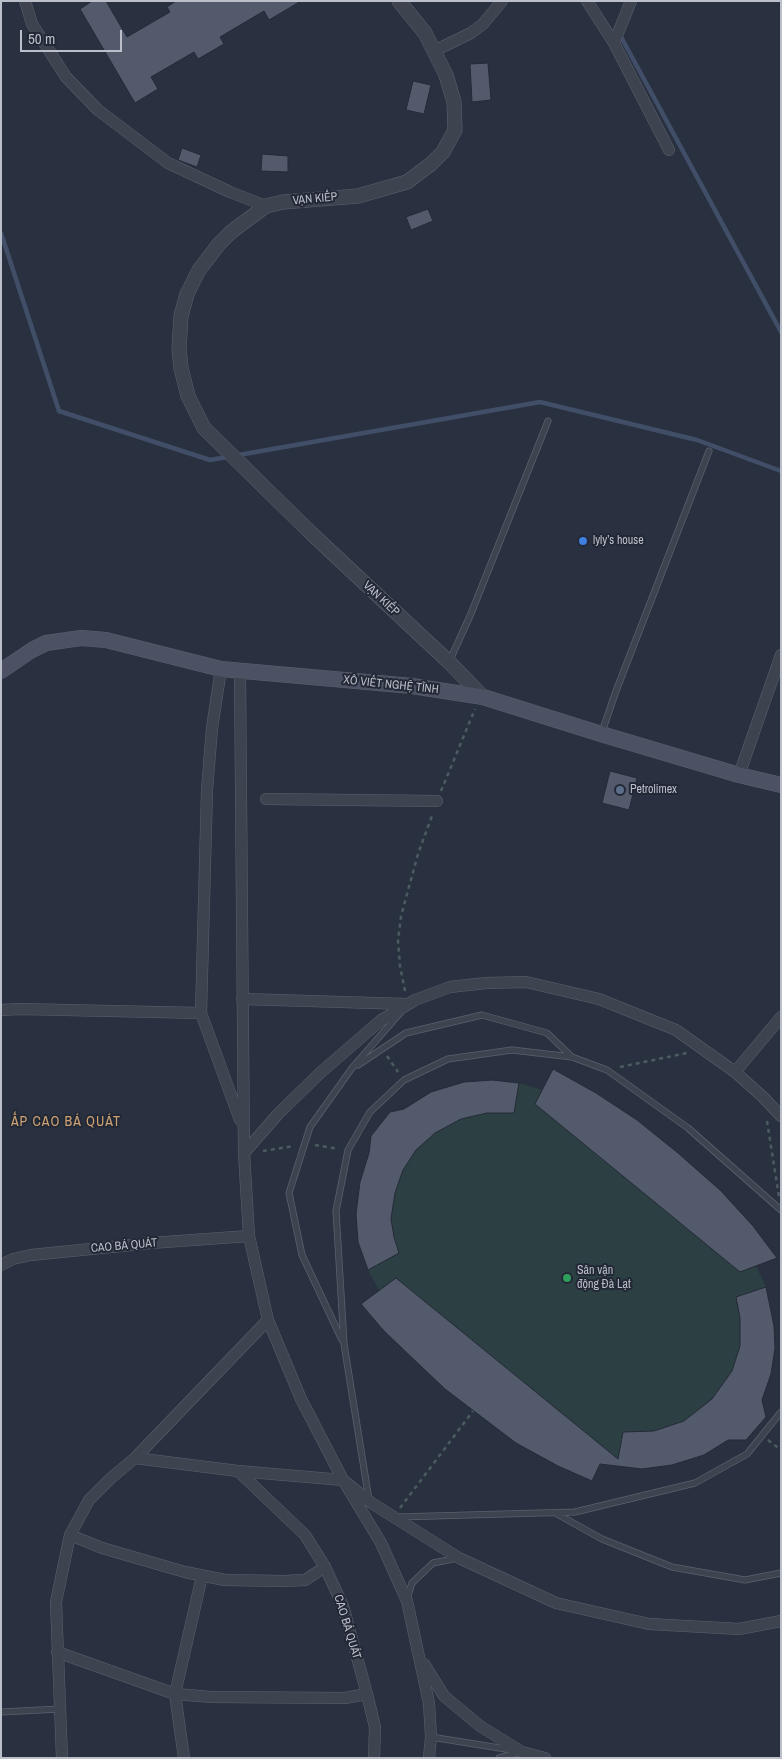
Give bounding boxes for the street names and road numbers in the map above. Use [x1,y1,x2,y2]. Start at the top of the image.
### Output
street label: VẠN KIẾP [292,190,338,208]
street label: VẠN KIẾP [360,578,402,620]
street label: XÔ VIẾT NGHỆ TĨNH [343,673,439,697]
street label: CAO BÁ QUÁT [90,1236,158,1256]
street label: CAO BÁ QUÁT [330,1593,364,1661]

